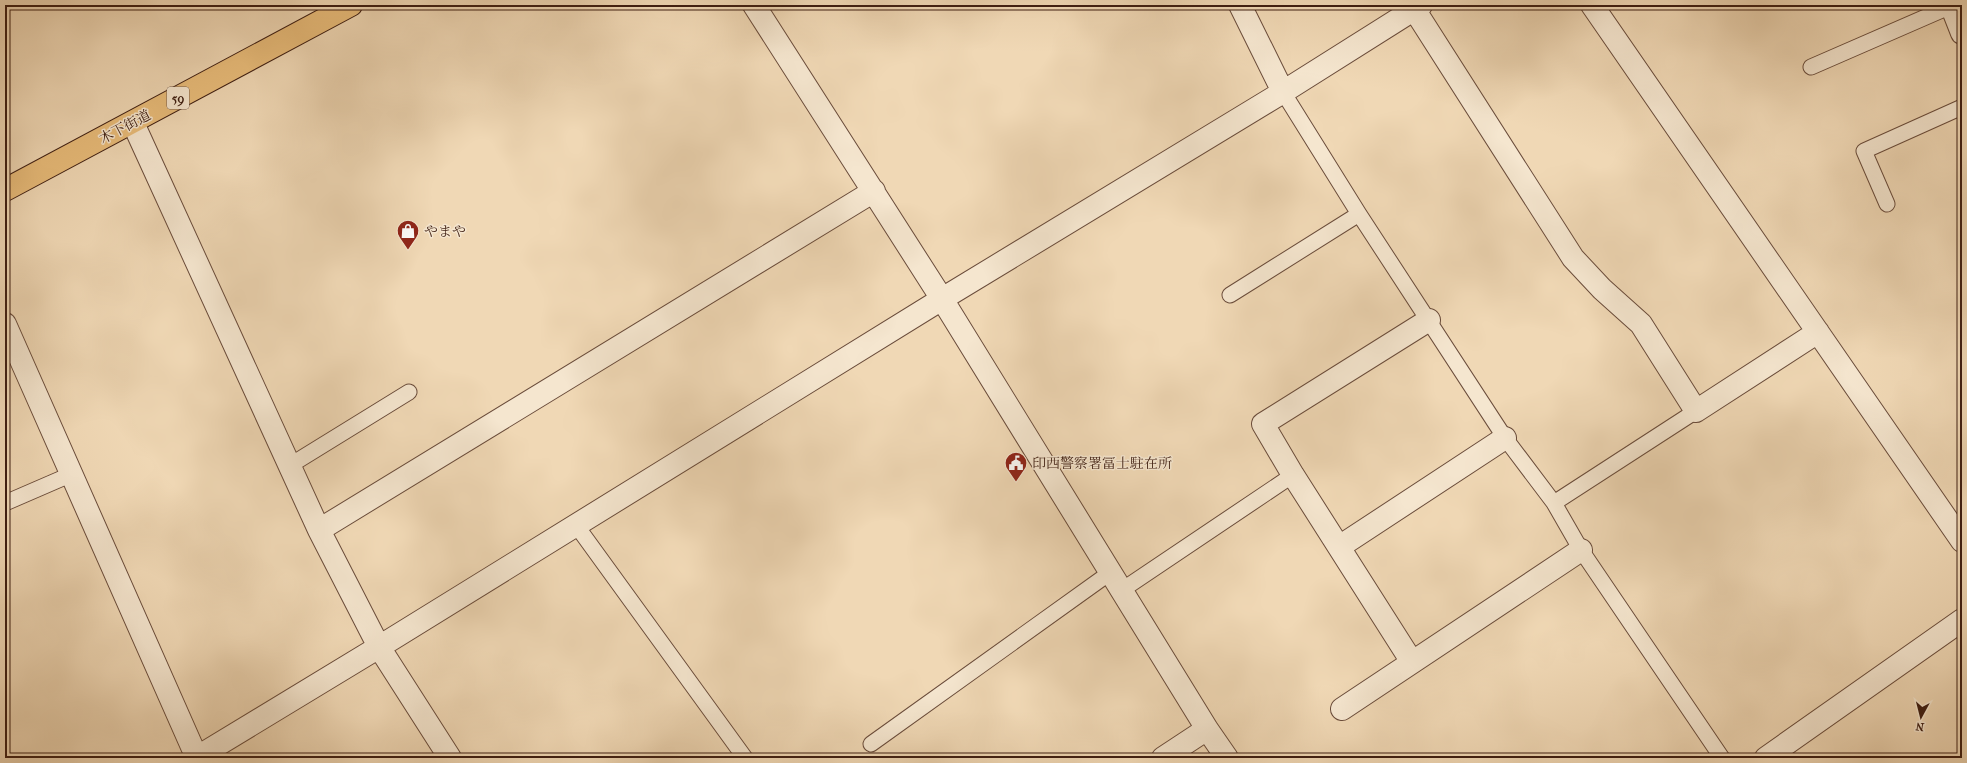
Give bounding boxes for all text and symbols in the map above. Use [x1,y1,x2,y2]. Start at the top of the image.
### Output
road number: 59 [167,87,189,109]
street label: 木下街道 [96,106,154,148]
shop icon: やまや [395,218,421,251]
place label: やまや [424,223,466,240]
public building icon: 印西警察署冨士駐在所 [1003,450,1029,483]
place label: 印西警察署冨士駐在所 [1032,455,1172,472]
north arrow [1901,697,1941,737]
text: N [1914,719,1925,733]

